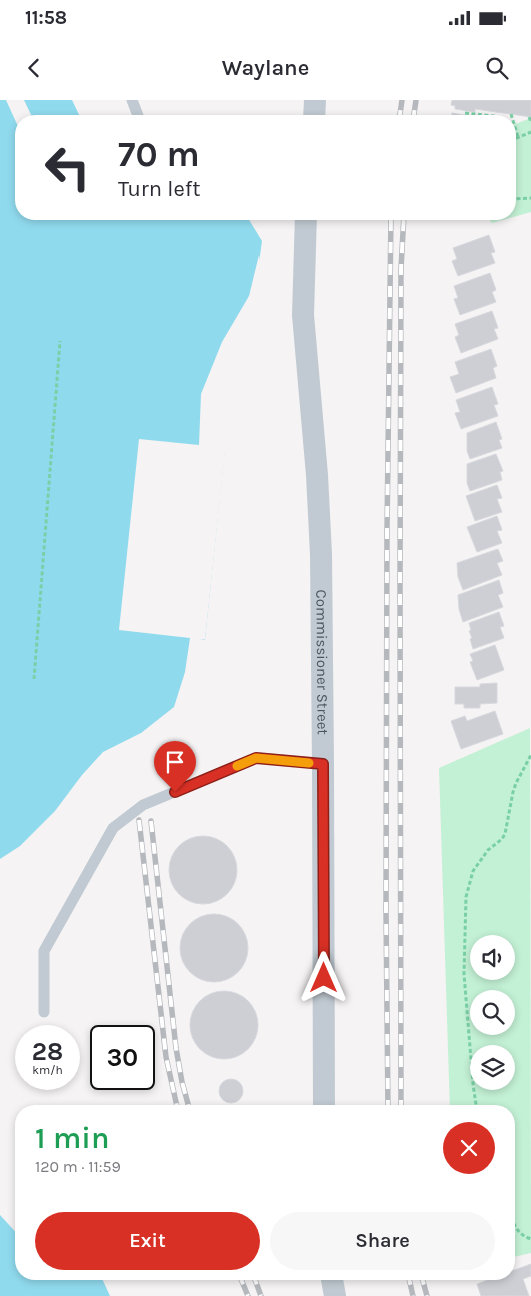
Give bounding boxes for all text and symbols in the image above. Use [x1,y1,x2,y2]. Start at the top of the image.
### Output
text: 11:58 [25,7,67,29]
icon: back [20,54,48,82]
icon: search [483,54,511,82]
text: Waylane [222,55,309,81]
text: 70 m [118,134,200,175]
icon: left [35,135,100,200]
text: Turn left [118,176,201,202]
street label: Commissioner Street [312,589,332,735]
pin [154,741,196,792]
icon: arrive [161,748,189,776]
map controls [470,935,515,1090]
button: sound [470,935,515,980]
position arrow [297,951,349,1003]
button: search [470,990,515,1035]
speed limit sign: 30 [90,1025,155,1090]
text: 28 [32,1037,63,1066]
button: layers [470,1045,515,1090]
text: km/h [32,1063,63,1077]
text: 1 min [35,1120,109,1156]
button: close [443,1122,495,1174]
text: 120 m · 11:59 [35,1157,121,1176]
button: Exit [35,1212,260,1270]
button: Share [270,1212,495,1270]

